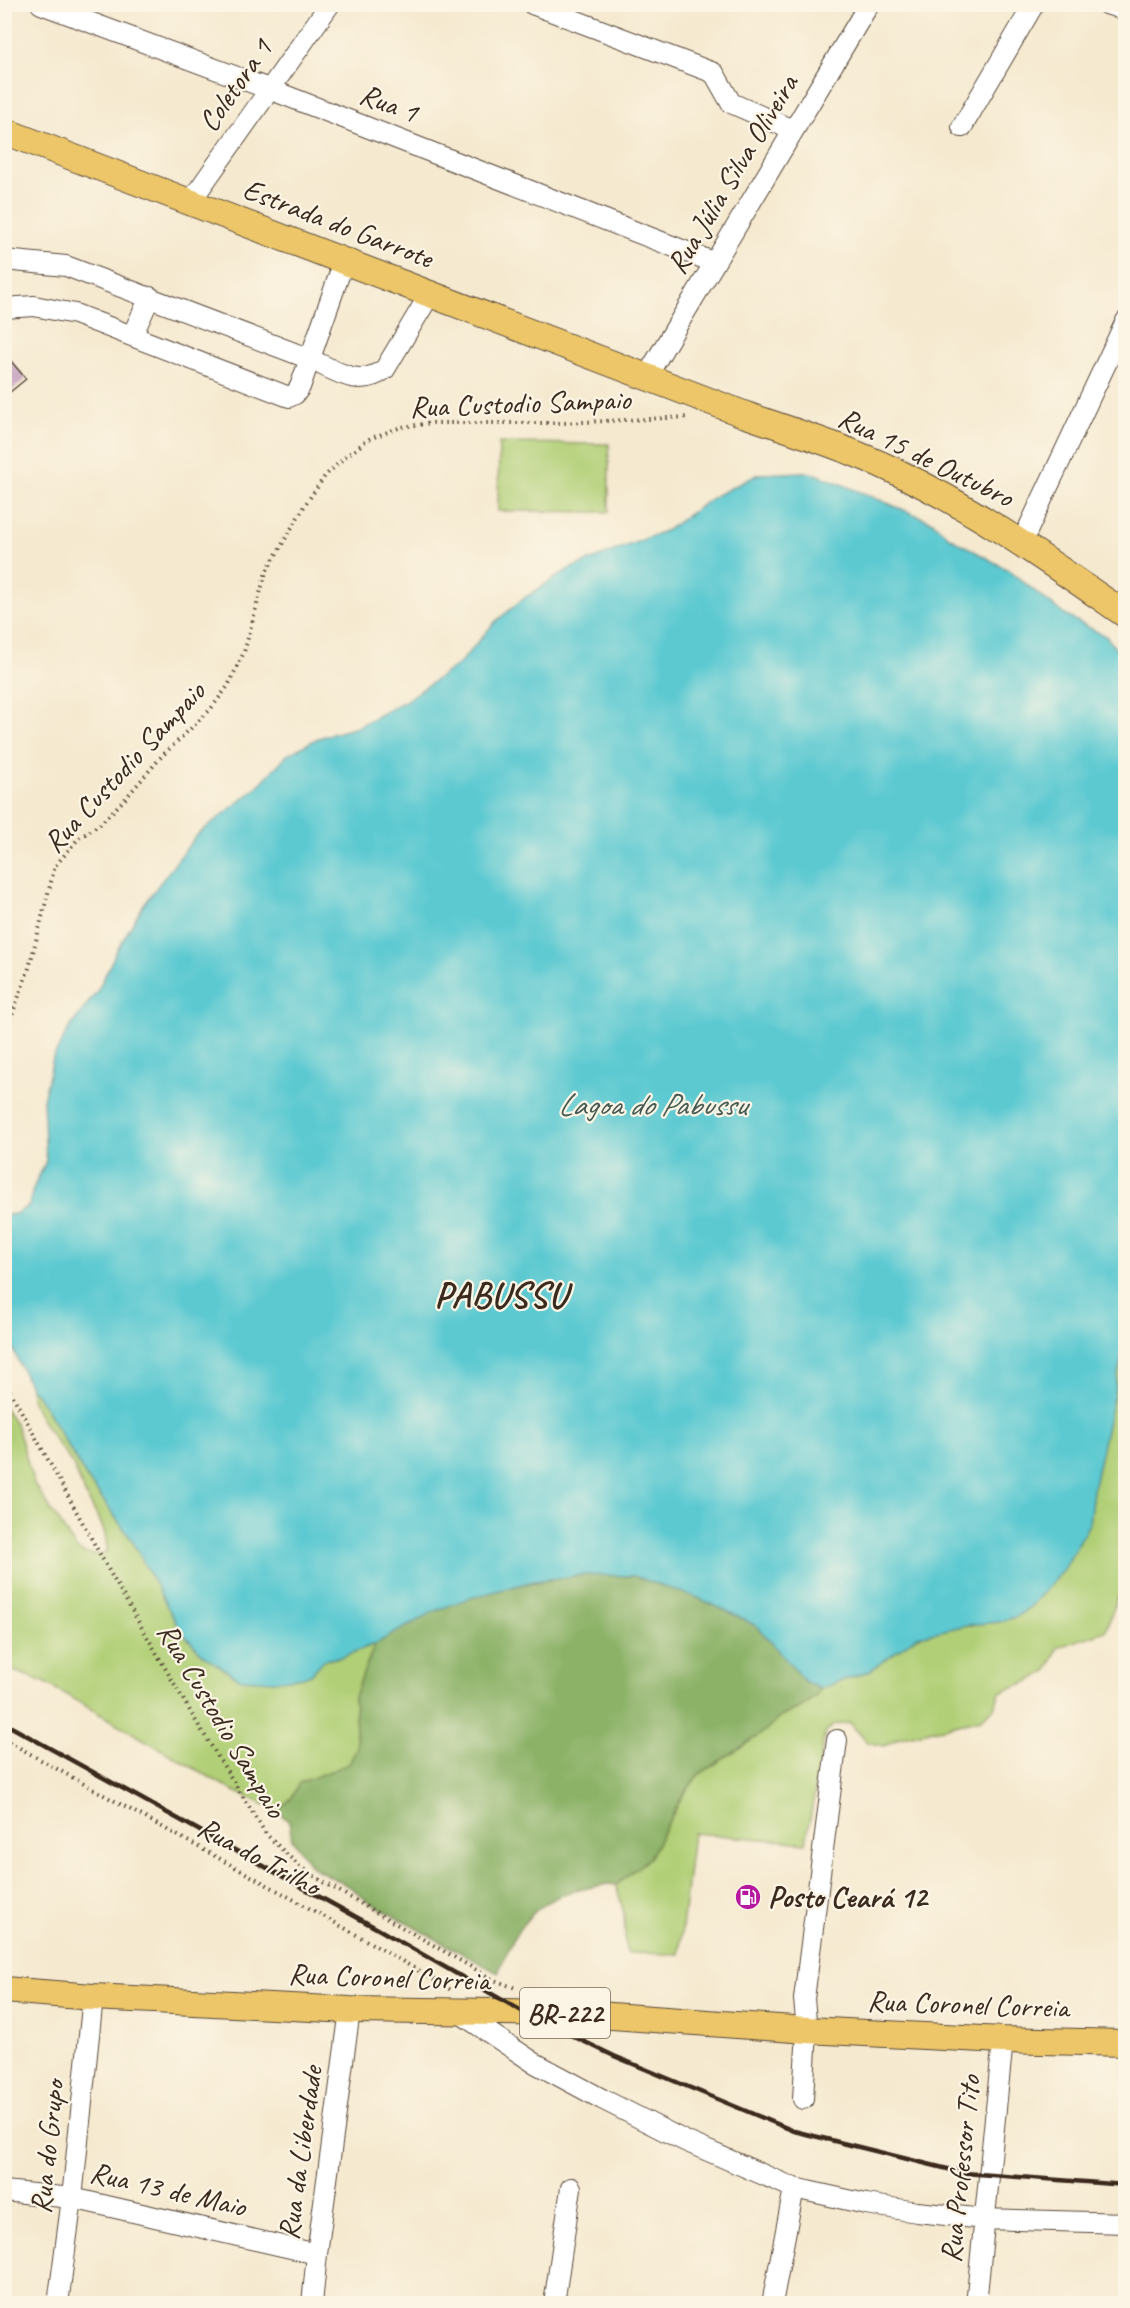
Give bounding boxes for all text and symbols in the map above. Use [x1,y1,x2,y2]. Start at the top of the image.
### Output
street label: Coletora 1 [189,30,281,139]
street label: Rua Júlia Silva Oliveira [658,66,807,281]
street label: Rua 1 [355,75,425,132]
street label: Estrada do Garrote [238,169,440,277]
street label: Rua Custodio Sampaio [409,380,632,426]
street label: Rua 15 de Outubro [832,398,1021,516]
street label: Rua Custodio Sampaio [35,672,214,861]
water label: Lagoa do Pabussu [558,1084,751,1125]
district label: PABUSSU [435,1272,574,1318]
street label: Rua Custodio Sampaio [149,1616,296,1826]
street label: Rua do Trilho [191,1808,330,1906]
place label: Posto Ceará 12 [768,1878,929,1916]
fuel station icon: Posto Ceará 12 [733,1882,763,1912]
street label: Rua Coronel Correia [288,1954,493,2000]
street label: Rua Coronel Correia [867,1981,1072,2027]
road number: BR-222 [520,1988,610,2038]
street label: Rua da Liberdade [269,2062,331,2242]
street label: Rua Professor Tito [931,2072,989,2264]
street label: Rua do Grupo [21,2075,73,2215]
street label: Rua 13 de Maio [87,2153,251,2226]

